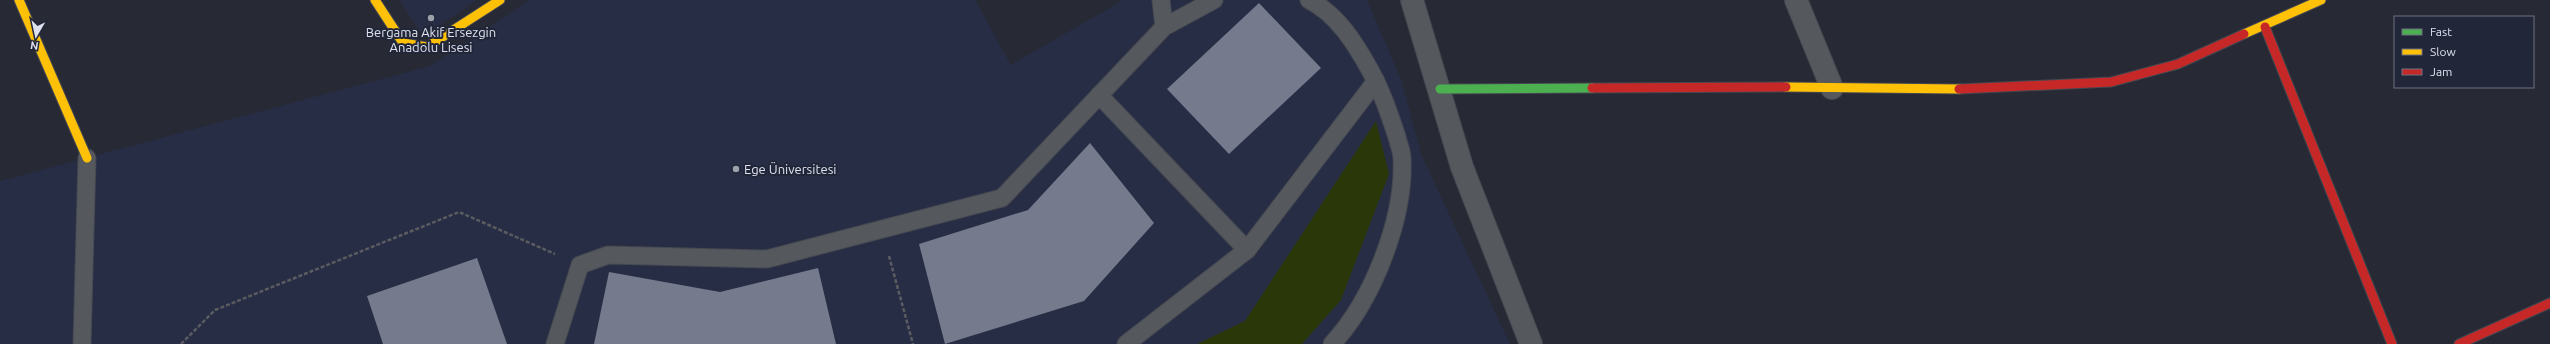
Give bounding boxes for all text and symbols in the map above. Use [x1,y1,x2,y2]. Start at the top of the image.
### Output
marker: Bergama Akif Ersezgin Anadolu Lisesi [426,13,436,23]
north arrow [16,16,56,56]
legend [2394,16,2534,88]
place label: Bergama Akif Ersezgin Anadolu Lisesi [366,25,496,54]
text: Fast [2430,25,2452,38]
text: N [29,39,39,52]
text: Slow [2430,45,2456,58]
text: Jam [2430,65,2452,78]
place label: Ege Üniversitesi [744,161,836,176]
marker: Ege Üniversitesi [731,164,741,174]

